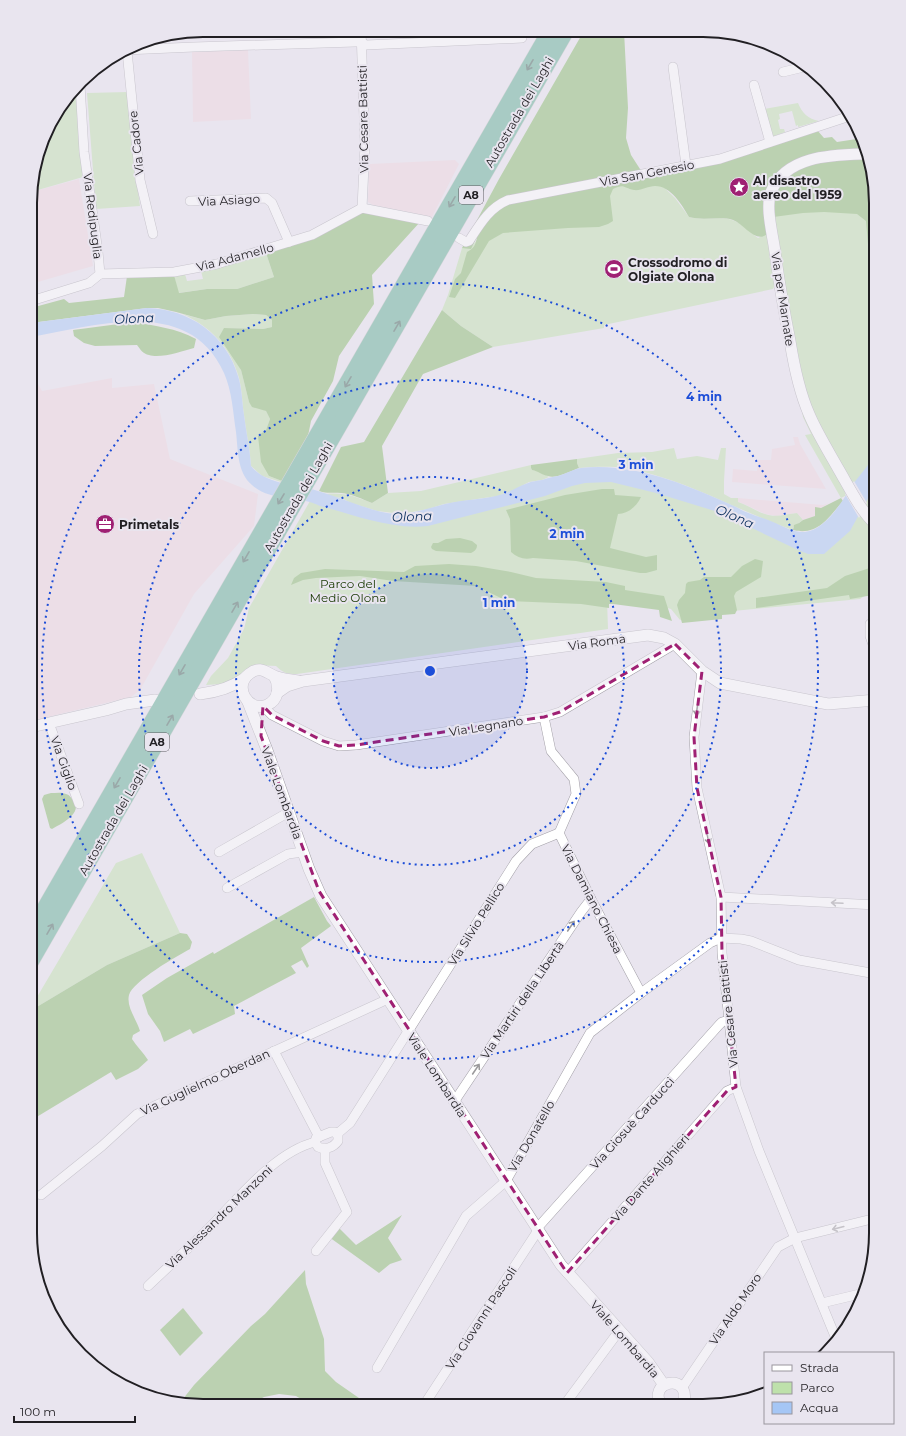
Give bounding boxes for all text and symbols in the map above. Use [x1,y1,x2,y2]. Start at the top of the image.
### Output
street label: Autostrada dei Laghi [481,54,557,170]
one-way arrow [526,59,534,71]
street label: Via Cesare Battisti [355,65,371,173]
street label: Via Cadore [125,110,147,176]
street label: Via San Genesio [599,156,695,190]
street label: Via Redipuglia [80,172,106,260]
place label: Al disastro aereo del 1959 [752,173,842,202]
place icon: Al disastro aereo del 1959 [728,176,750,198]
road number: A8 [459,186,483,204]
street label: Via Asiago [198,191,260,209]
one-way arrow [447,196,455,208]
street label: Via Adamello [195,239,275,275]
street label: Via per Marnate [768,251,798,347]
place label: Crossodromo di Olgiate Olona [628,255,727,284]
sports icon: Crossodromo di Olgiate Olona [603,258,625,280]
water label: Olona [114,309,155,327]
one-way arrow [393,320,401,332]
one-way arrow [344,376,352,388]
text: 4 min [686,389,722,404]
street label: Autostrada dei Laghi [260,439,336,555]
text: 3 min [618,457,654,472]
one-way arrow [276,493,284,505]
water label: Olona [713,501,757,532]
water label: Olona [392,507,433,525]
office icon: Primetals [94,513,116,535]
place label: Primetals [119,517,180,532]
text: 2 min [550,526,584,541]
one-way arrow [242,551,250,563]
park label: Parco del Medio Olona [310,576,386,605]
text: 1 min [483,595,515,610]
one-way arrow [231,601,239,613]
street label: Via Roma [567,631,627,653]
one-way arrow [177,664,185,676]
centre of rings [423,664,437,678]
one-way arrow [693,703,701,716]
street label: Via Legnano [448,713,524,739]
one-way arrow [167,714,175,726]
road number: A8 [145,733,169,751]
street label: Via Giglio [47,734,81,792]
street label: Viale Lombardia [258,745,306,841]
street label: Autostrada dei Laghi [75,762,151,878]
one-way arrow [113,777,121,789]
one-way arrow [704,832,712,845]
street label: Via Damiano Chiesa [558,842,626,956]
street label: Via Silvio Pellico [444,880,508,968]
one-way arrow [831,899,844,907]
one-way arrow [567,921,575,932]
one-way arrow [46,924,54,936]
street label: Via Martiri della Libertà [477,938,567,1062]
street label: Via Cesare Battisti [715,960,741,1068]
street label: Viale Lombardia [404,1030,470,1120]
street label: Via Guglielmo Oberdan [138,1045,272,1119]
one-way arrow [472,1064,480,1075]
street label: Via Giosuè Carducci [587,1074,677,1172]
street label: Via Donatello [504,1098,558,1174]
street label: Via Dante Alighieri [608,1131,692,1225]
street label: Via Alessandro Manzoni [162,1162,276,1272]
one-way arrow [832,1224,845,1232]
street label: Via Giovanni Pascoli [442,1264,520,1372]
street label: Via Aldo Moro [705,1270,765,1348]
street label: Viale Lombardia [587,1297,663,1381]
legend [764,1352,894,1424]
text: Strada [800,1360,839,1375]
text: Parco [800,1380,834,1395]
scale bar [14,1398,135,1424]
text: Acqua [800,1400,838,1415]
text: 100 m [20,1404,56,1419]

